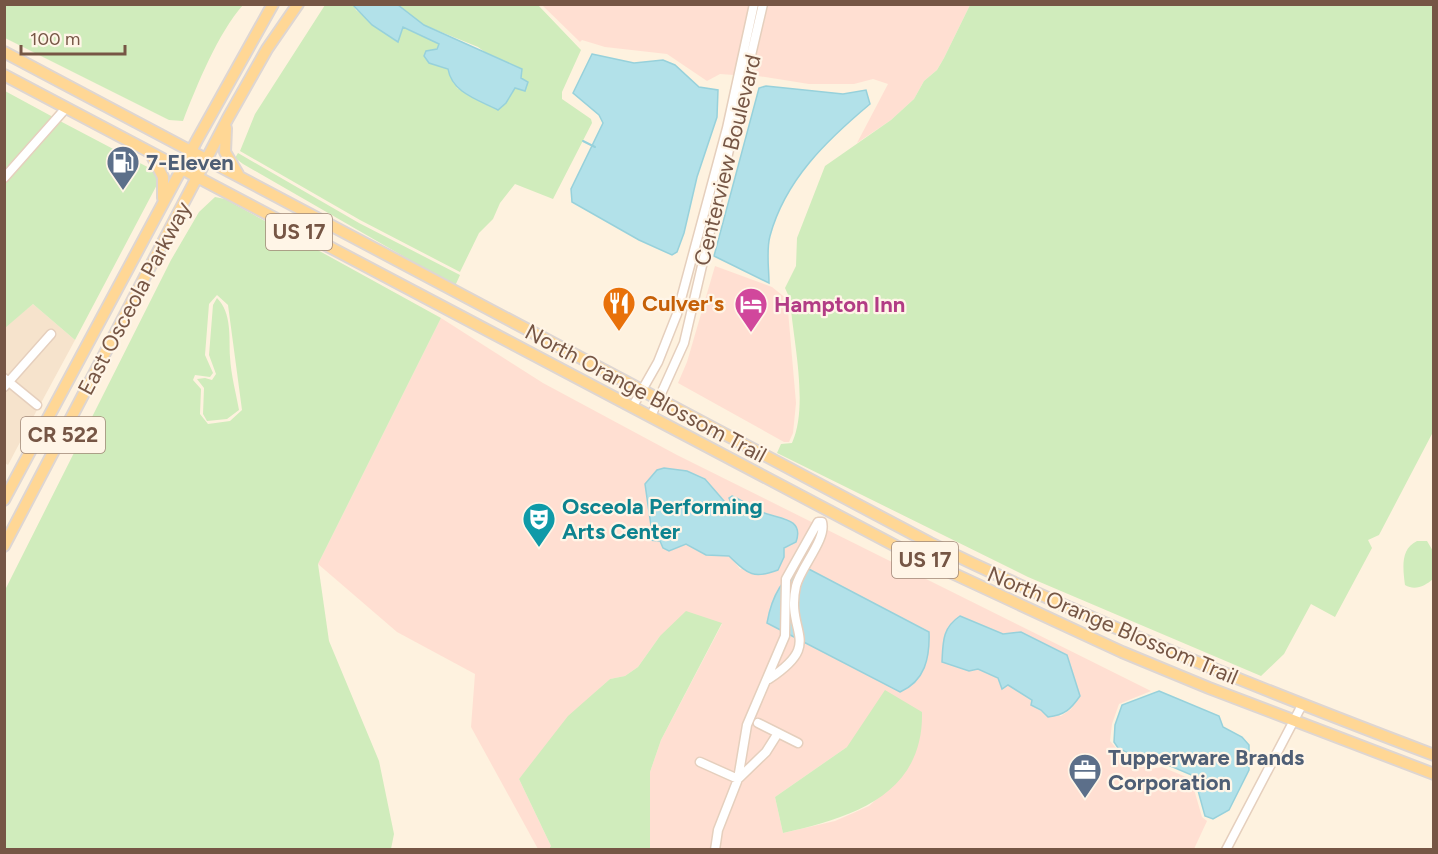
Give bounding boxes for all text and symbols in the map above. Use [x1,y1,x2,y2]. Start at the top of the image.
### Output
scale bar [21,18,124,56]
text: 100 m [30,28,80,50]
street label: Centerview Boulevard [688,52,767,268]
fuel station icon: 7-Eleven [105,144,141,191]
place label: 7-Eleven [146,149,234,176]
street label: East Osceola Parkway [72,197,197,400]
road number: US 17 [266,214,332,250]
restaurant icon: Culver's [601,285,637,332]
hotel icon: Hampton Inn [733,286,769,333]
place label: Culver's [642,290,724,317]
place label: Hampton Inn [774,291,905,318]
street label: North Orange Blossom Trail [520,318,771,469]
road number: CR 522 [21,417,105,453]
place label: Osceola Performing Arts Center [562,493,763,545]
theatre icon: Osceola Performing Arts Center [521,501,557,548]
road number: US 17 [892,542,958,578]
street label: North Orange Blossom Trail [983,560,1242,691]
place label: Tupperware Brands Corporation [1108,744,1304,796]
office icon: Tupperware Brands Corporation [1067,752,1103,799]

